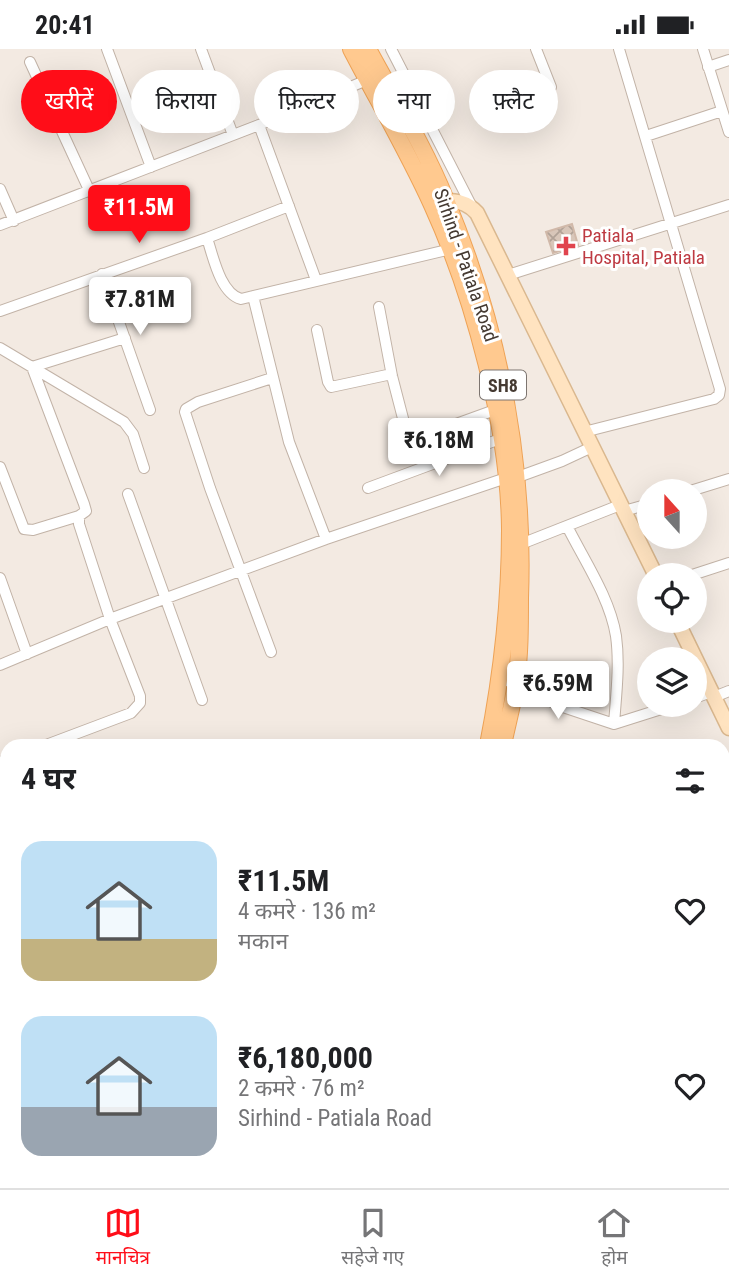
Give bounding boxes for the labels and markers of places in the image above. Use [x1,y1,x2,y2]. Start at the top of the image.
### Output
pin: ₹11.5M [82,185,196,245]
place label: Patiala Hospital, Patiala [582,224,705,269]
marker: Patiala Hospital, Patiala [556,236,576,256]
pin: ₹7.81M [83,278,197,337]
pin: ₹6.18M [382,419,496,478]
pin: ₹6.59M [501,661,615,721]

